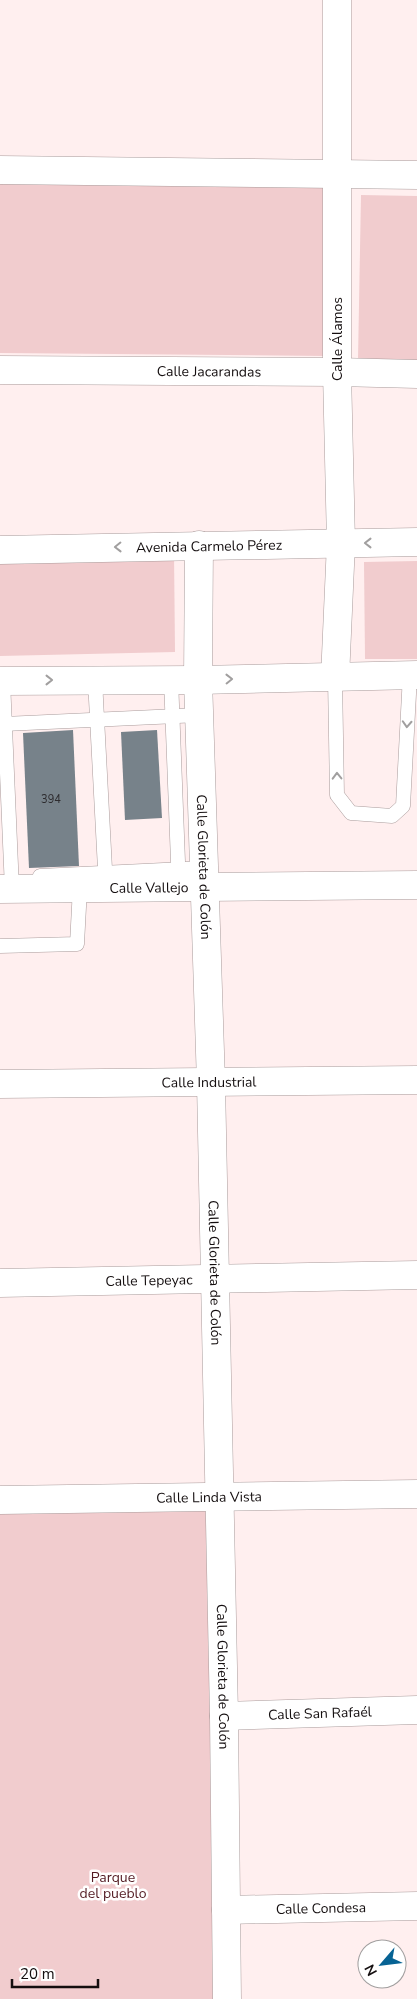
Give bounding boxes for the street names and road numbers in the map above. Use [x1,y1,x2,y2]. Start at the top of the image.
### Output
street label: Calle Álamos [328,297,347,381]
street label: Calle Jacarandas [157,361,262,381]
street label: Avenida Carmelo Pérez [136,535,283,557]
street label: Calle Glorieta de Colón [192,794,216,940]
street label: Calle Vallejo [109,878,189,897]
street label: Calle Industrial [161,1072,257,1092]
street label: Calle Glorieta de Colón [204,1200,226,1346]
street label: Calle Tepeyac [105,1270,193,1290]
street label: Calle Linda Vista [156,1487,262,1507]
street label: Calle Glorieta de Colón [212,1604,234,1749]
street label: Calle San Rafaél [268,1702,373,1724]
street label: Calle Condesa [276,1898,366,1918]

